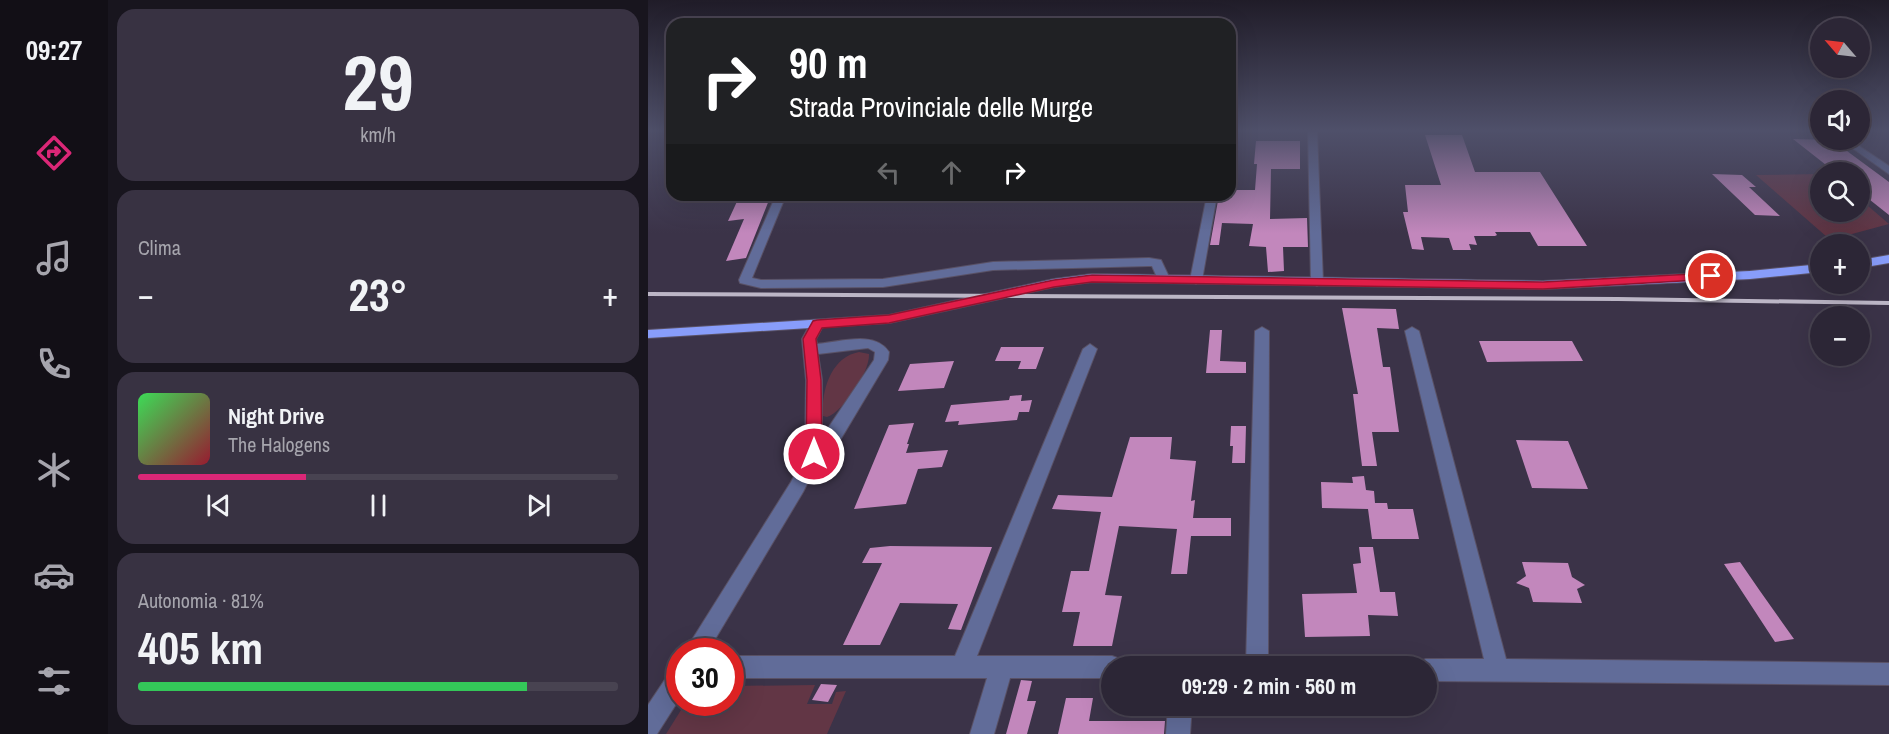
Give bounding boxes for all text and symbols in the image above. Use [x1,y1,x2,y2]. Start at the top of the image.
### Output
north arrow [1810,18,1870,78]
map controls [1810,18,1870,366]
text: 29 [342,29,414,134]
text: 09:27 [26,32,82,68]
text: 90 m [789,35,868,91]
icon: right [690,42,768,120]
text: Strada Provinciale delle Murge [789,89,1093,125]
button: sound [1810,90,1870,150]
text: km/h [360,121,396,148]
icon: directions [33,132,75,174]
icon: left [872,156,905,189]
icon: ahead [935,156,968,189]
icon: right [998,156,1031,189]
button: search [1810,162,1870,222]
text: Clima [138,234,181,261]
button: + [1810,234,1870,294]
icon: music [33,237,75,279]
pin [1685,250,1736,301]
icon: arrive [1694,259,1727,292]
text: 23° [348,264,408,325]
text: − [138,272,154,316]
text: + [602,272,618,316]
button: − [1810,306,1870,366]
icon: phone [33,343,75,385]
text: Night Drive [228,401,324,431]
position arrow [782,422,846,486]
text: The Halogens [228,431,330,458]
icon: climate [33,449,75,491]
icon: previous [202,489,235,522]
icon: pause [362,489,395,522]
icon: next [522,489,555,522]
icon: car [33,554,75,596]
text: Autonomia · 81% [138,587,264,614]
text: 405 km [138,617,263,678]
speed limit sign: 30 [666,638,744,716]
icon: filters [33,660,75,702]
text: 09:29 · 2 min · 560 m [1182,671,1356,701]

